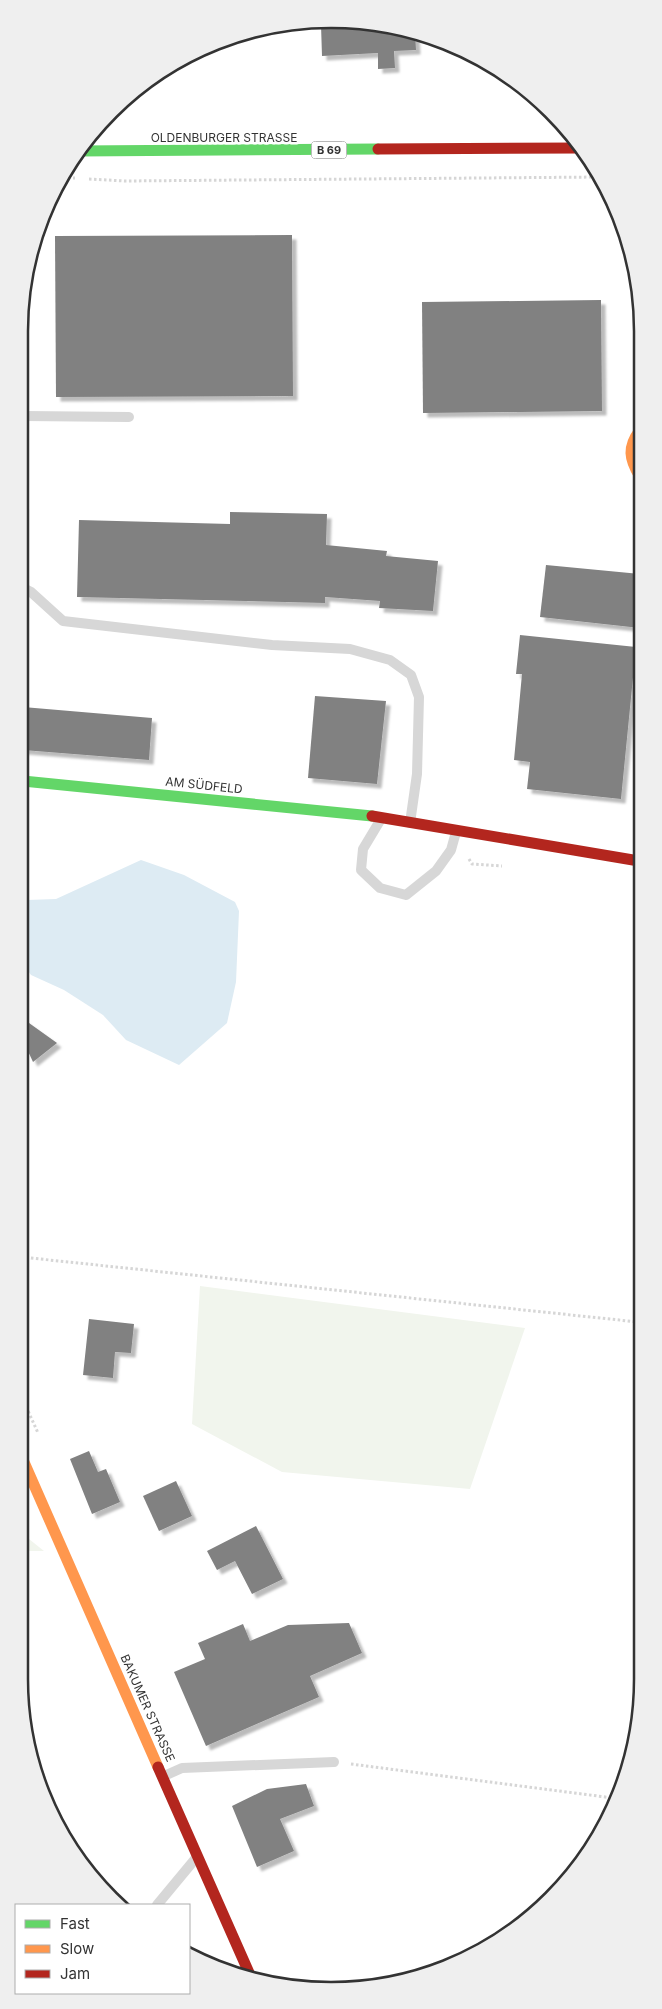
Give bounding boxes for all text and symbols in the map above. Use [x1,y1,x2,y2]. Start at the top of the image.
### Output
street label: OLDENBURGER STRASSE [151,130,297,145]
road number: B 69 [312,142,346,158]
street label: AM SÜDFELD [165,773,243,797]
street label: BAKUMER STRASSE [117,1652,179,1764]
legend [15,1904,190,1994]
text: Fast [60,1914,90,1933]
text: Slow [60,1939,94,1958]
text: Jam [60,1964,90,1983]

